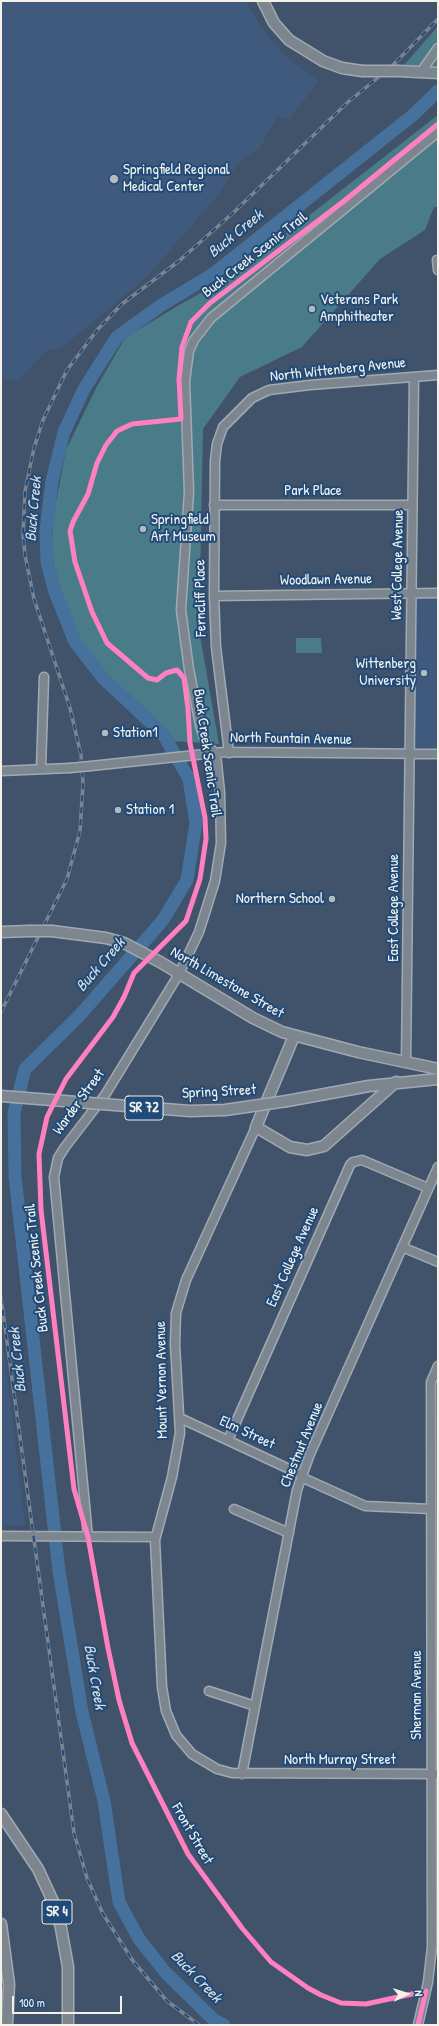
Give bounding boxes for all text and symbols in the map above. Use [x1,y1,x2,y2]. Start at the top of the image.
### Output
place label: Springfield Regional Medical Center [123,161,230,196]
marker: Springfield Regional Medical Center [108,173,120,185]
water label: Buck Creek [205,206,267,262]
street label: Buck Creek Scenic Trail [199,208,311,302]
place label: Veterans Park Amphitheater [320,291,398,326]
marker: Veterans Park Amphitheater [307,304,317,314]
street label: North Wittenberg Avenue [269,354,407,386]
water label: Buck Creek [22,476,46,542]
street label: Park Place [284,482,342,500]
street label: West College Avenue [388,510,408,620]
place label: Springfield Art Museum [151,511,216,546]
marker: Springfield Art Museum [138,524,148,534]
street label: Ferncliff Place [191,559,211,637]
street label: Woodlawn Avenue [280,570,372,590]
place label: Wittenberg University [356,655,416,690]
marker: Wittenberg University [419,668,429,678]
street label: Buck Creek Scenic Trail [189,688,225,818]
place label: Station1 [113,724,158,742]
marker: Station1 [100,728,110,738]
street label: North Fountain Avenue [230,729,352,749]
place label: Station 1 [126,801,174,819]
marker: Station 1 [113,805,123,815]
street label: East College Avenue [385,854,403,962]
place label: Northern School [236,890,324,908]
marker: Northern School [327,894,337,904]
water label: Buck Creek [72,934,130,996]
street label: North Limestone Street [167,943,287,1023]
street label: Warder Street [49,1066,109,1138]
street label: Spring Street [181,1081,257,1103]
road number: SR 72 [125,1096,163,1120]
street label: Buck Creek Scenic Trail [21,1203,53,1333]
street label: East College Avenue [263,1204,323,1310]
street label: Mount Vernon Avenue [152,1321,172,1439]
water label: Buck Creek [5,1327,31,1393]
street label: Chestnut Avenue [277,1400,327,1490]
street label: Elm Street [216,1412,278,1454]
water label: Buck Creek [79,1643,109,1711]
street label: Sherman Avenue [408,1650,426,1740]
street label: North Murray Street [284,1751,396,1769]
street label: Front Street [167,1800,217,1868]
road number: SR 4 [42,1900,72,1924]
water label: Buck Creek [166,1947,226,2007]
north arrow [387,1974,427,2014]
scale bar [14,1988,124,2014]
text: N [412,1990,426,1997]
text: 100 m [19,1994,45,2011]

